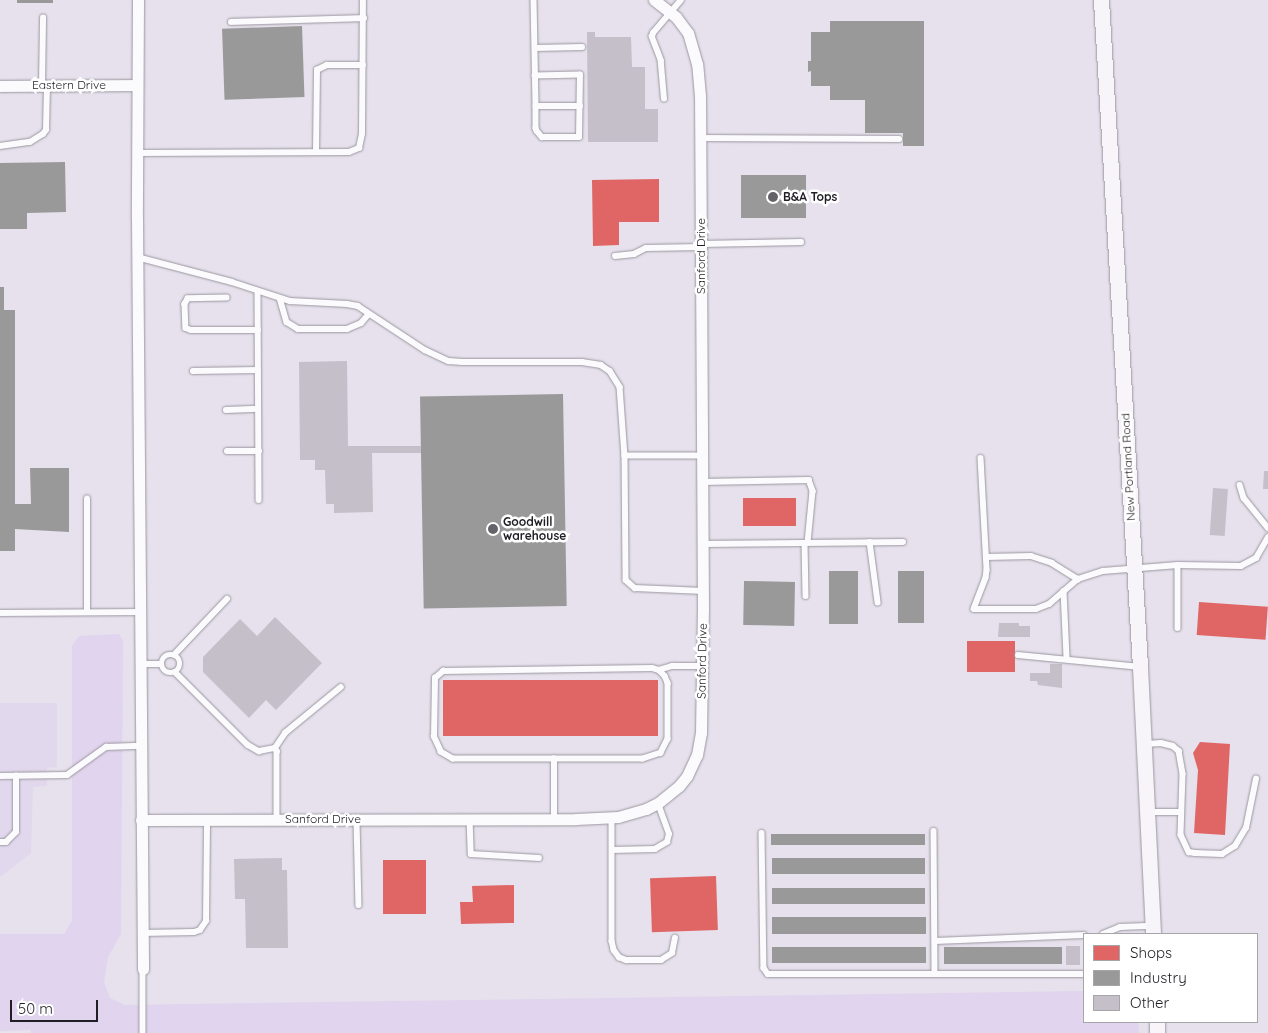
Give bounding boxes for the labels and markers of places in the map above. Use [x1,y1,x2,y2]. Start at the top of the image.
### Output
place label: B&A Tops [783,190,837,204]
marker: B&A Tops [767,191,779,203]
place label: Goodwill warehouse [503,515,566,543]
marker: Goodwill warehouse [487,523,499,535]

